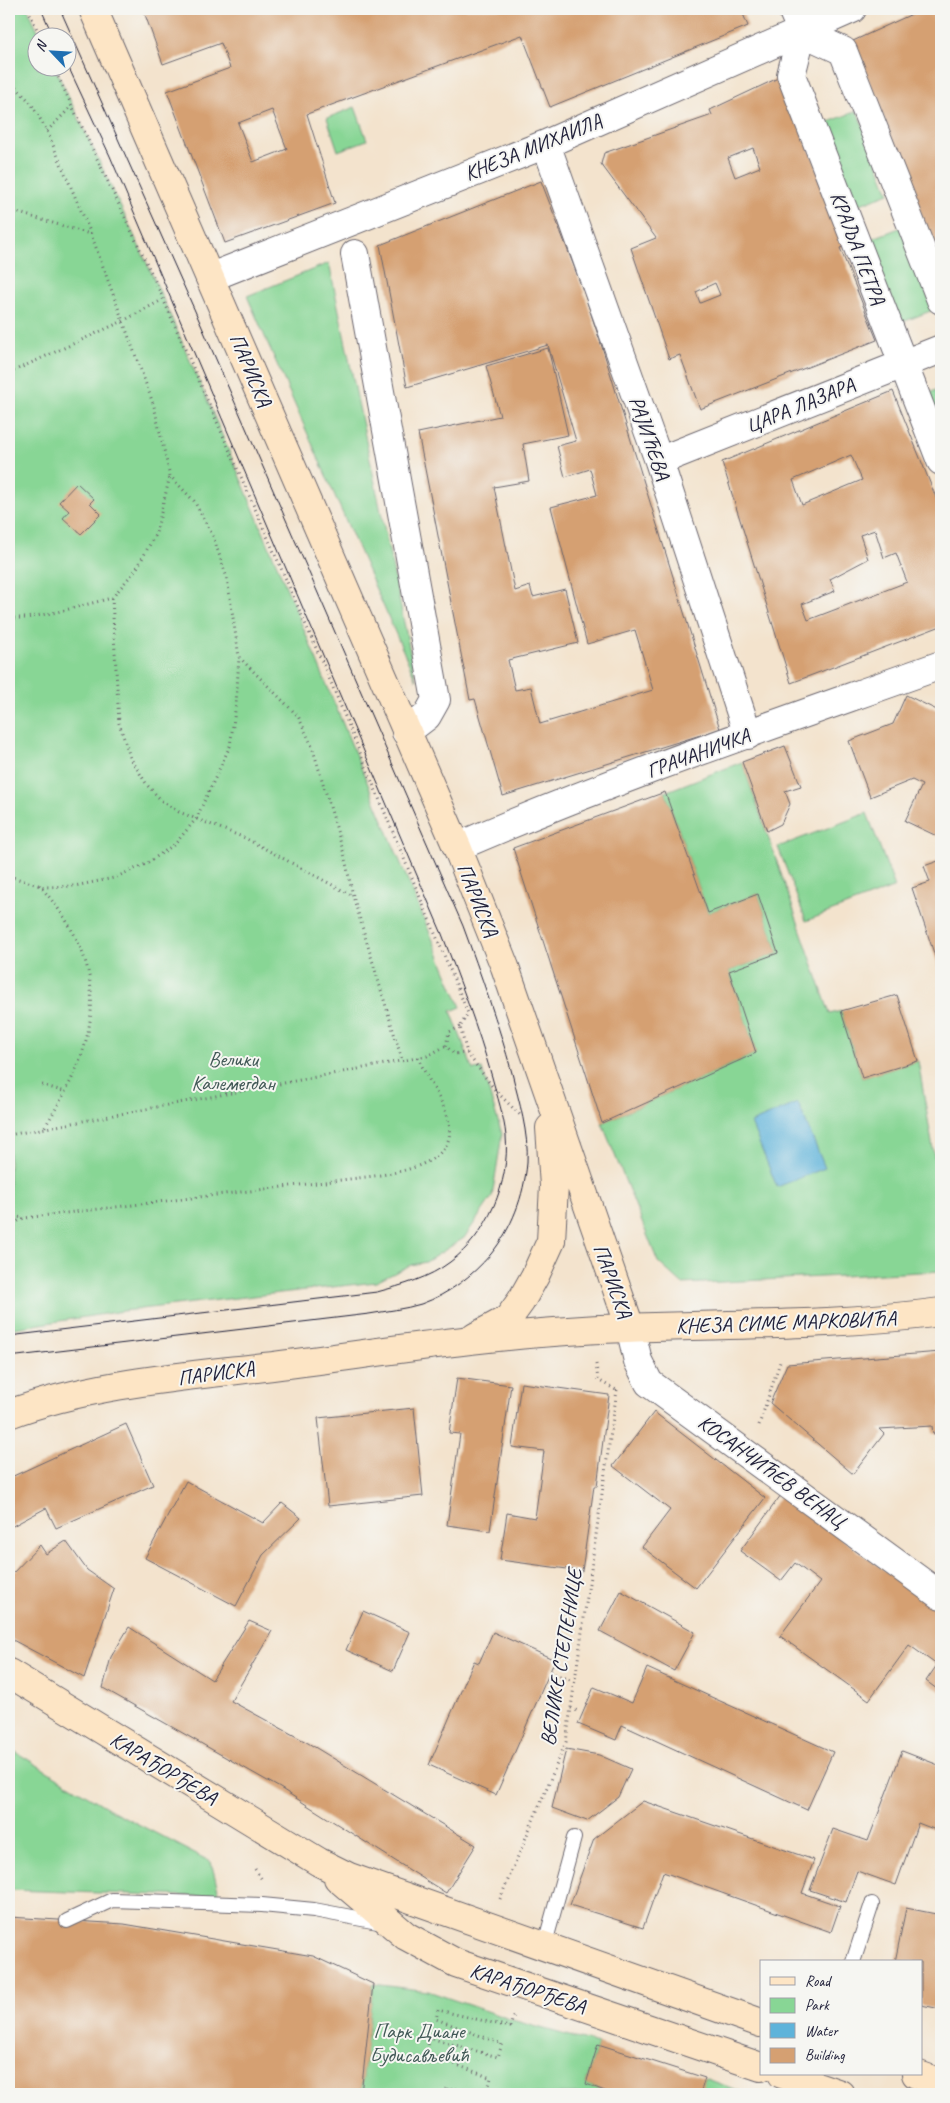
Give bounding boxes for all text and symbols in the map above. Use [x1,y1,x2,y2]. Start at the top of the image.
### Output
north arrow [28,28,78,78]
text: N [31,37,51,54]
street label: КНЕЗА МИХАИЛА [460,107,606,186]
street label: КРАЉА ПЕТРА [825,188,892,309]
street label: ПАРИСКА [224,329,278,411]
street label: ЦАРА ЛАЗАРА [742,371,859,439]
street label: РАЈИЋЕВА [624,393,677,484]
street label: ГРАЧАНИЧКА [643,722,755,784]
street label: ПАРИСКА [452,859,505,941]
park label: Велики Калемегдан [191,1046,276,1096]
street label: ПАРИСКА [588,1240,639,1322]
street label: КНЕЗА СИМЕ МАРКОВИЋА [676,1305,898,1339]
street label: ПАРИСКА [176,1355,256,1391]
street label: КОСАНЧИЋЕВ ВЕНАЦ [693,1409,853,1535]
street label: ВЕЛИКЕ СТЕПЕНИЦЕ [534,1564,588,1747]
street label: КАРАЂОРЂЕВА [105,1726,223,1811]
street label: КАРАЂОРЂЕВА [466,1957,590,2020]
legend [760,1960,922,2076]
text: Road [805,1972,832,1991]
text: Park [805,1996,830,2015]
park label: Парк Диане Будисављевић [370,2018,469,2068]
text: Water [805,2022,839,2041]
text: Building [805,2046,845,2065]

